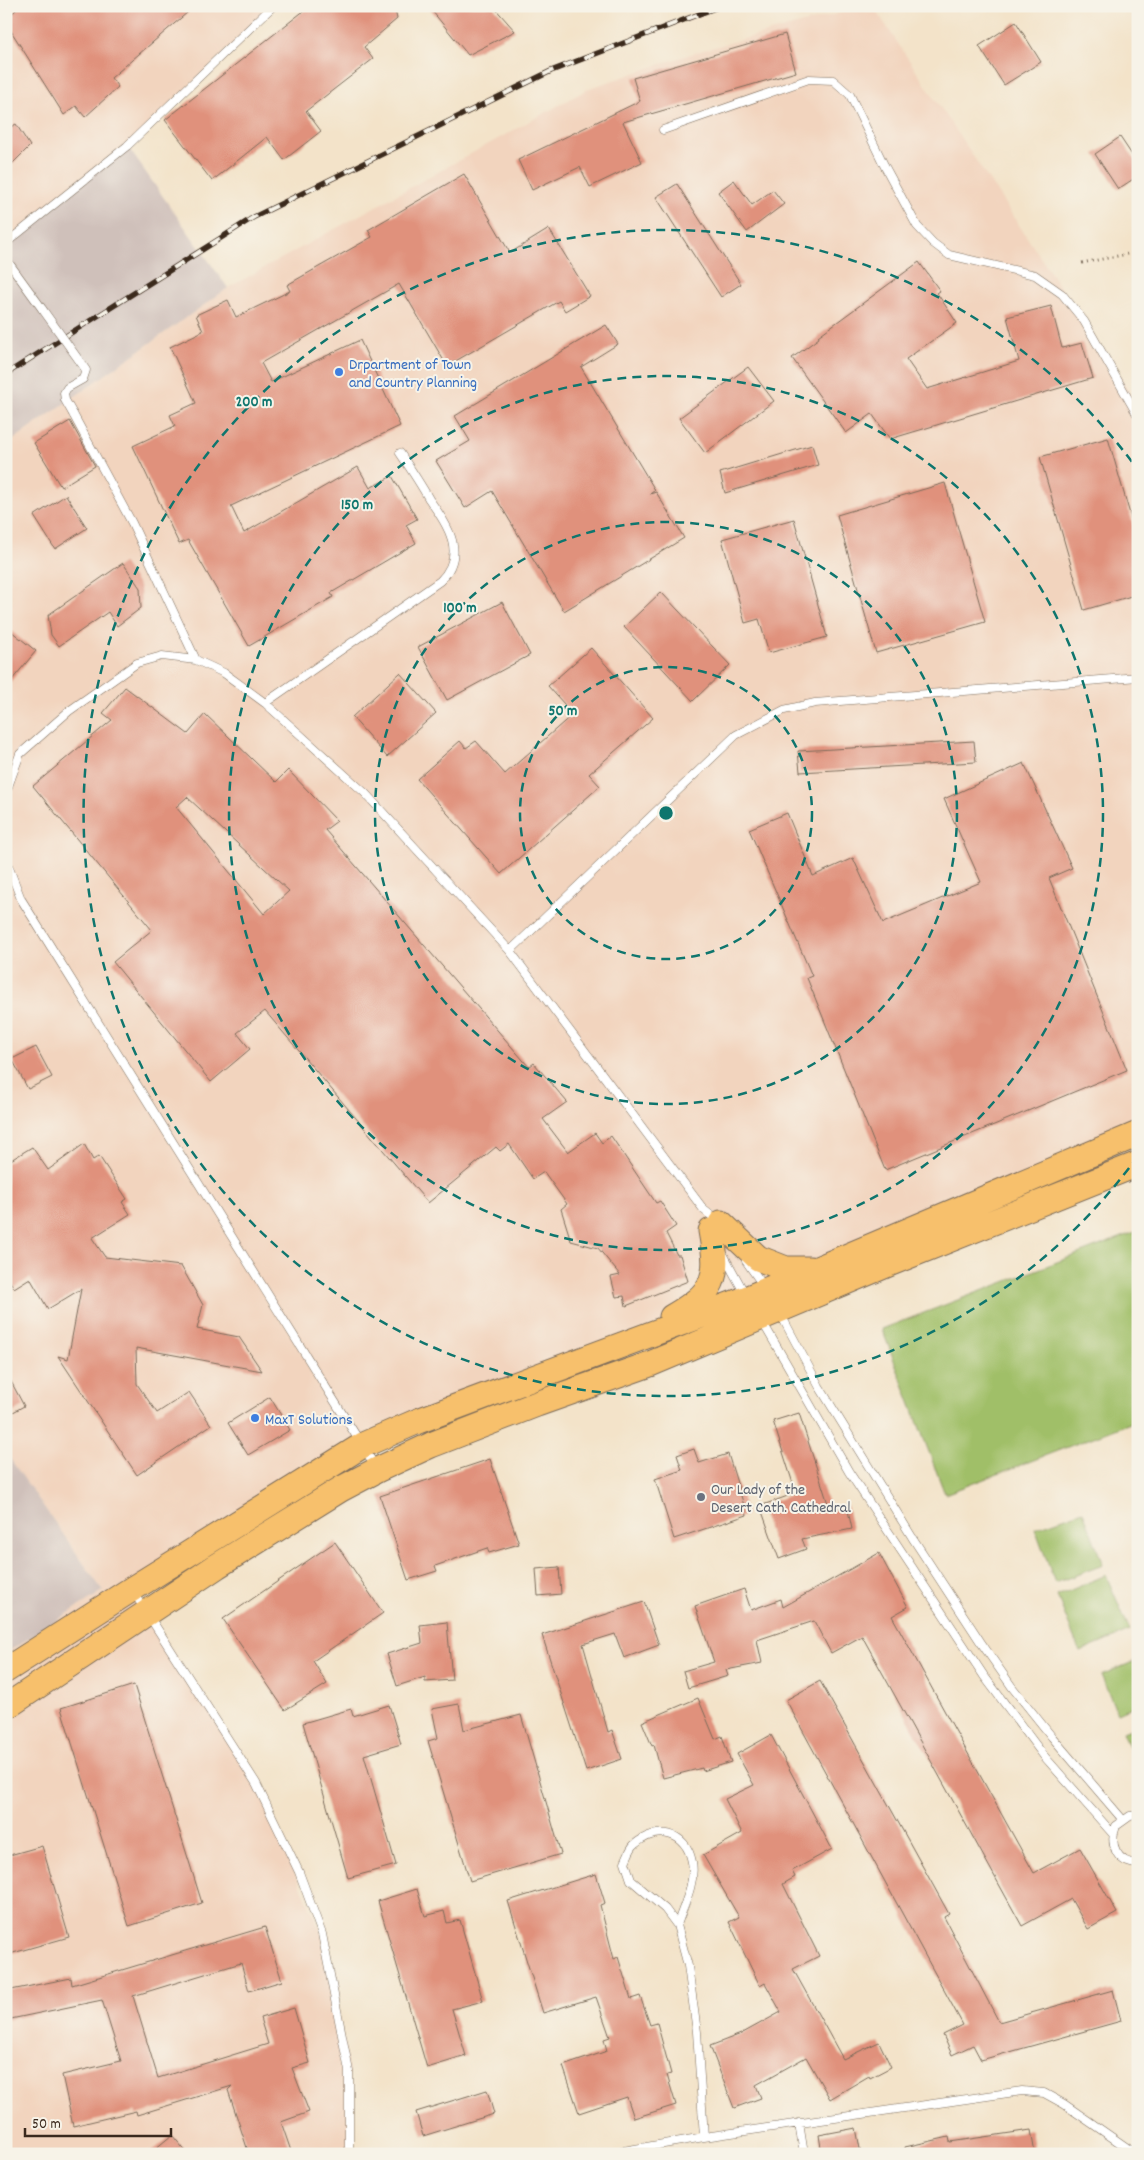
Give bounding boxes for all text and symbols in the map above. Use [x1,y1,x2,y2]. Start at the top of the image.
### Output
place label: Drpartment of Town and Country Planning [349,354,477,395]
marker: Drpartment of Town and Country Planning [333,366,345,378]
text: 200 m [236,392,272,414]
text: 150 m [341,495,373,517]
text: 100 m [443,598,477,620]
text: 50 m [549,701,577,723]
centre of rings [657,804,675,822]
place label: MaxT Solutions [265,1409,353,1432]
marker: MaxT Solutions [249,1412,261,1424]
place label: Our Lady of the Desert Cath. Cathedral [711,1479,851,1520]
marker: Our Lady of the Desert Cath. Cathedral [695,1491,707,1503]
scale bar [25,2105,171,2137]
text: 50 m [32,2114,61,2136]

